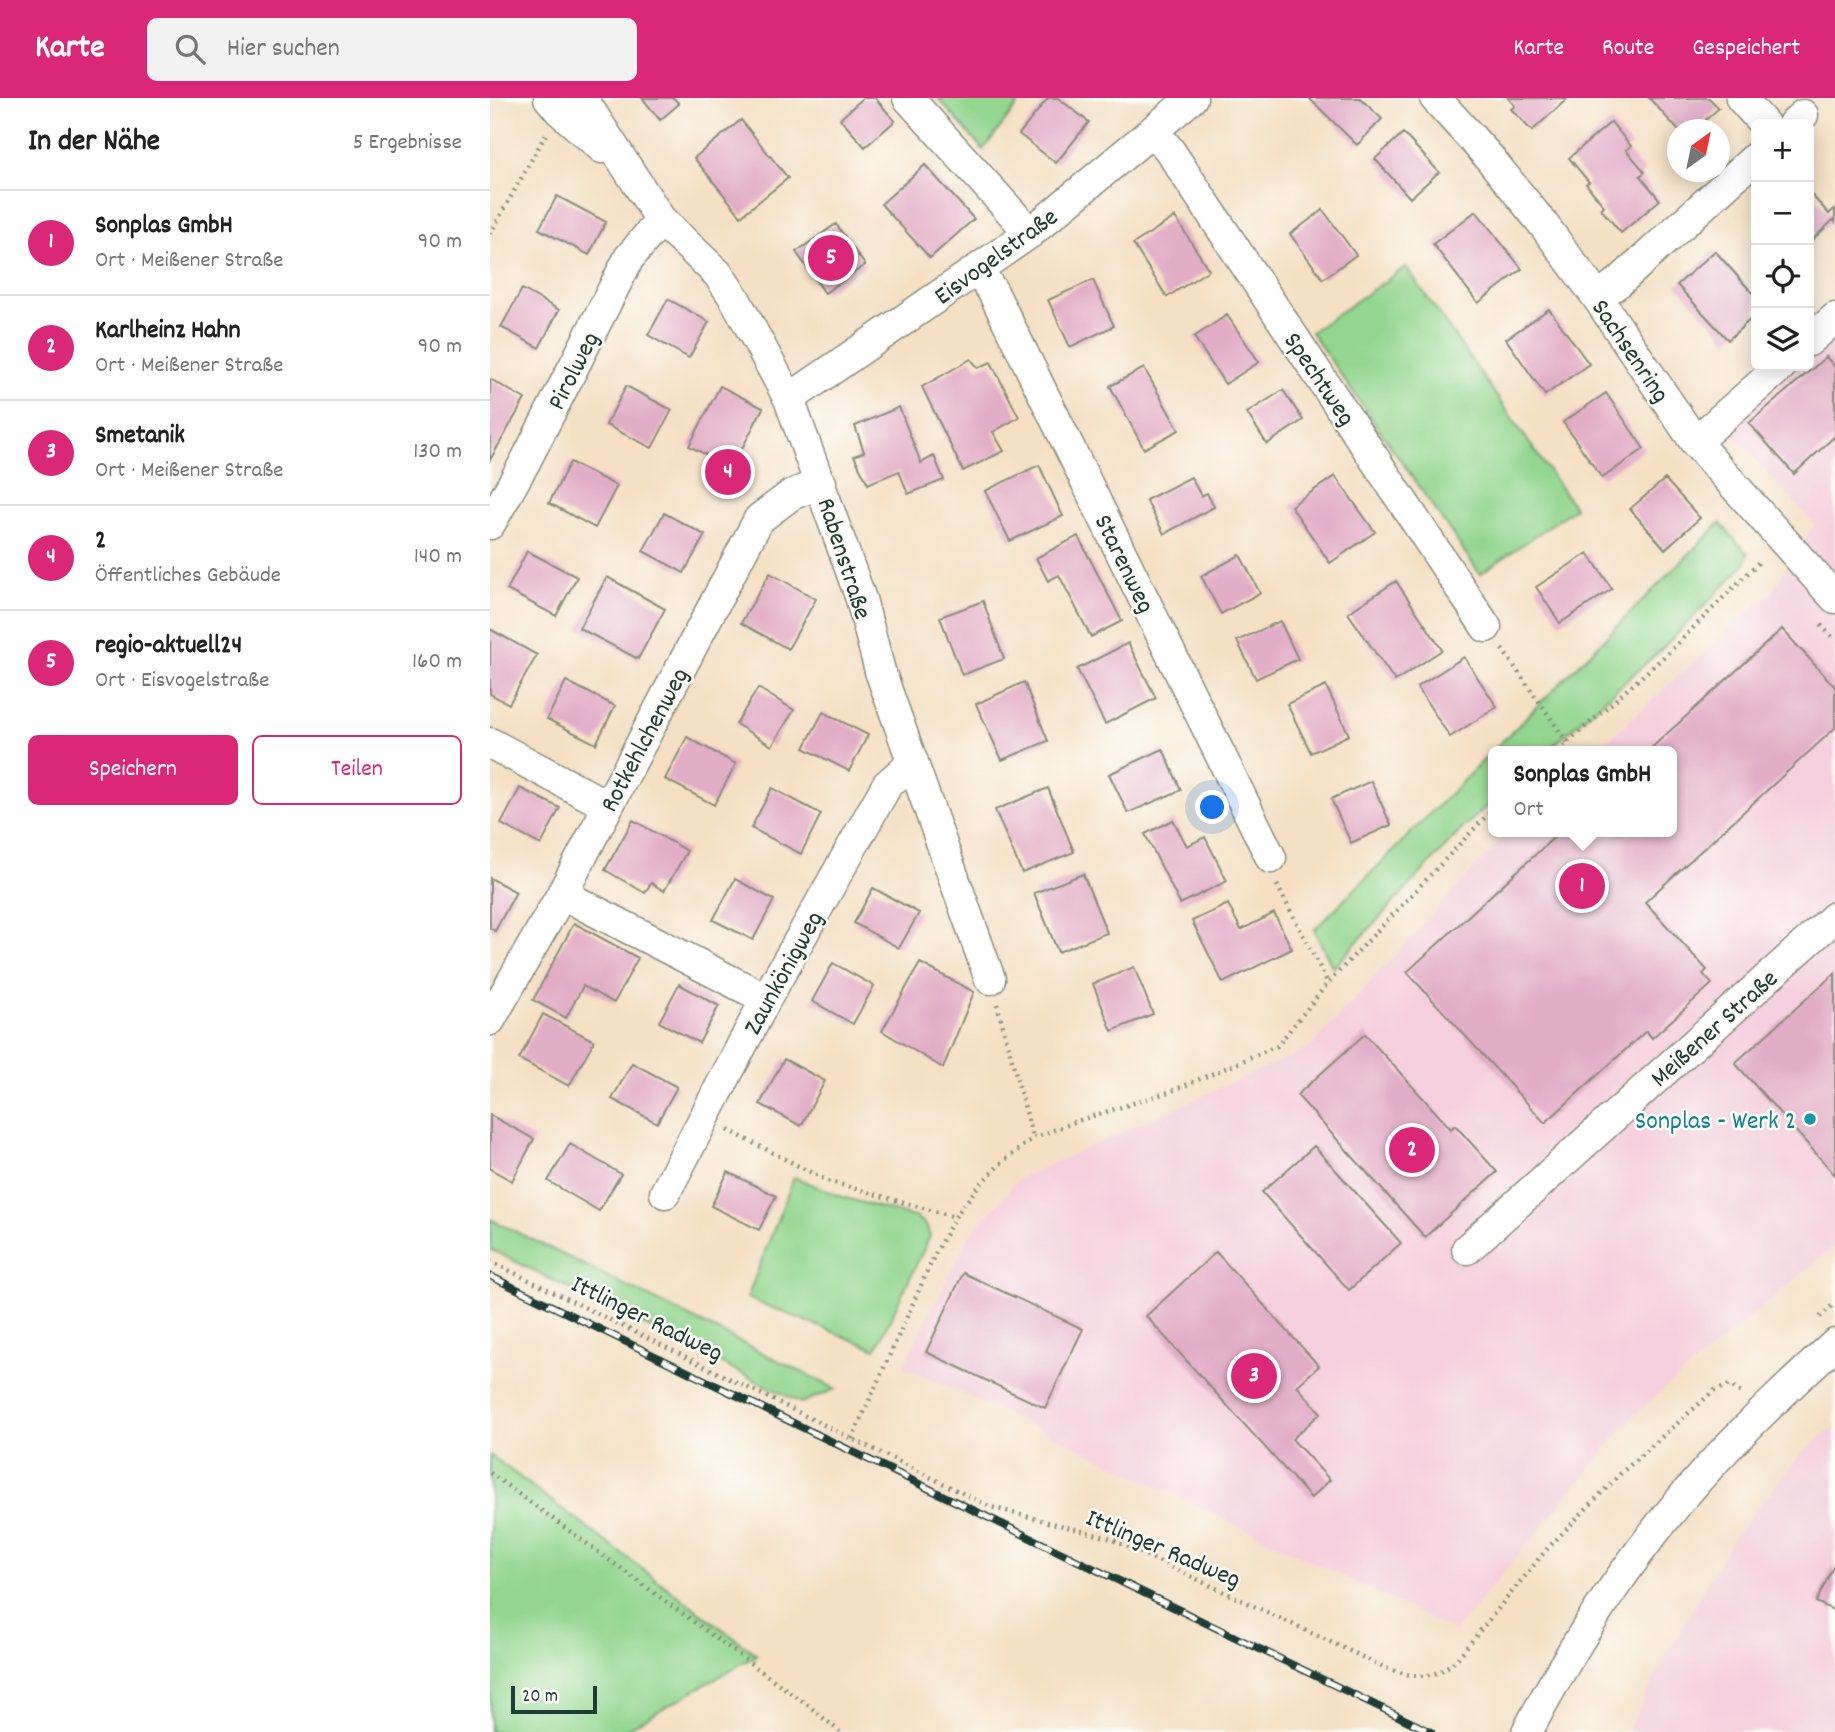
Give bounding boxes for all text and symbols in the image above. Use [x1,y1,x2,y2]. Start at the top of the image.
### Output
search box [147,18,637,81]
text: Karte [35,26,105,73]
icon: search [171,30,209,68]
text: Hier suchen [227,31,340,68]
text: Karte [1513,32,1564,66]
text: Route [1602,32,1654,66]
text: Gespeichert [1692,32,1800,66]
north arrow [1667,119,1730,182]
map controls [1751,119,1814,371]
button: + [1751,119,1814,182]
text: In der Nähe [28,122,160,165]
text: 5 Ergebnisse [353,127,462,160]
button: − [1751,182,1814,245]
street label: Eisvogelstraße [927,200,1067,315]
text: Sonplas GmbH [95,208,233,245]
text: 1 [48,226,54,259]
text: 90 m [418,226,462,259]
pin: 5 [808,232,854,284]
text: Ort · Meißener Straße [95,245,283,278]
button: locate [1751,245,1814,308]
street label: Sachsenring [1581,293,1677,411]
button: layers [1751,308,1814,371]
text: Karlheinz Hahn [95,313,240,350]
street label: Spechtweg [1273,325,1363,434]
street label: Pirolweg [540,326,611,417]
text: 2 [46,331,56,364]
text: 90 m [418,331,462,364]
text: Ort · Meißener Straße [95,350,283,383]
text: Smetanik [95,418,185,455]
text: 3 [46,436,56,469]
text: 130 m [413,436,462,469]
pin: 4 [705,446,751,498]
text: Ort · Meißener Straße [95,455,283,488]
street label: Rabenstraße [806,494,880,625]
street label: Starenweg [1083,509,1163,620]
text: 2 [95,523,106,560]
text: 4 [46,541,56,574]
text: 140 m [414,541,462,574]
text: Öffentliches Gebäude [95,560,281,593]
text: regio-aktuell24 [95,628,242,665]
text: 5 [46,646,56,679]
text: 160 m [412,646,462,679]
street label: Rotkehlchenweg [592,662,700,820]
text: Ort · Eisvogelstraße [95,665,269,698]
button: Speichern [28,735,238,805]
button: Teilen [252,735,462,805]
popup [1488,746,1677,837]
text: Sonplas GmbH [1514,757,1651,794]
your location [1195,790,1229,824]
text: Ort [1514,794,1544,827]
pin: 1 [1559,860,1605,912]
street label: Zaunkönigweg [736,905,834,1043]
street label: Meißener Straße [1643,962,1788,1097]
place label: Sonplas - Werk 2 [1635,1104,1796,1141]
marker: Sonplas - Werk 2 [1802,1111,1818,1127]
pin: 2 [1389,1124,1435,1176]
street label: Ittlinger Radweg [564,1267,729,1373]
pin: 3 [1231,1350,1277,1402]
street label: Ittlinger Radweg [1079,1501,1246,1600]
scale bar [511,1683,597,1715]
text: 20 m [522,1684,558,1711]

